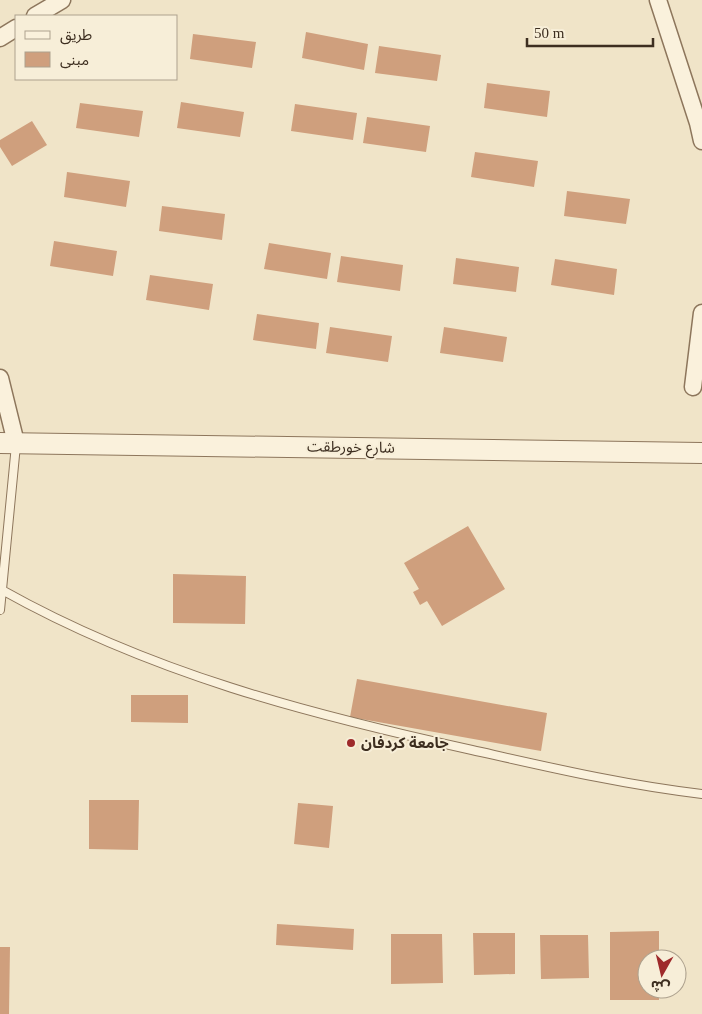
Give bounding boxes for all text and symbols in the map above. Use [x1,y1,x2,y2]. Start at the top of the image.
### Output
legend [15,15,178,80]
scale bar [527,15,653,47]
text: 50 m [534,25,565,41]
text: طريق [60,27,92,45]
text: مبنى [60,52,89,69]
street label: شارع خورطقت [307,438,395,460]
place label: جامعة كردفان [361,735,449,752]
marker: جامعة كردفان [345,737,357,749]
north arrow [637,949,687,999]
text: ش [650,978,671,995]

